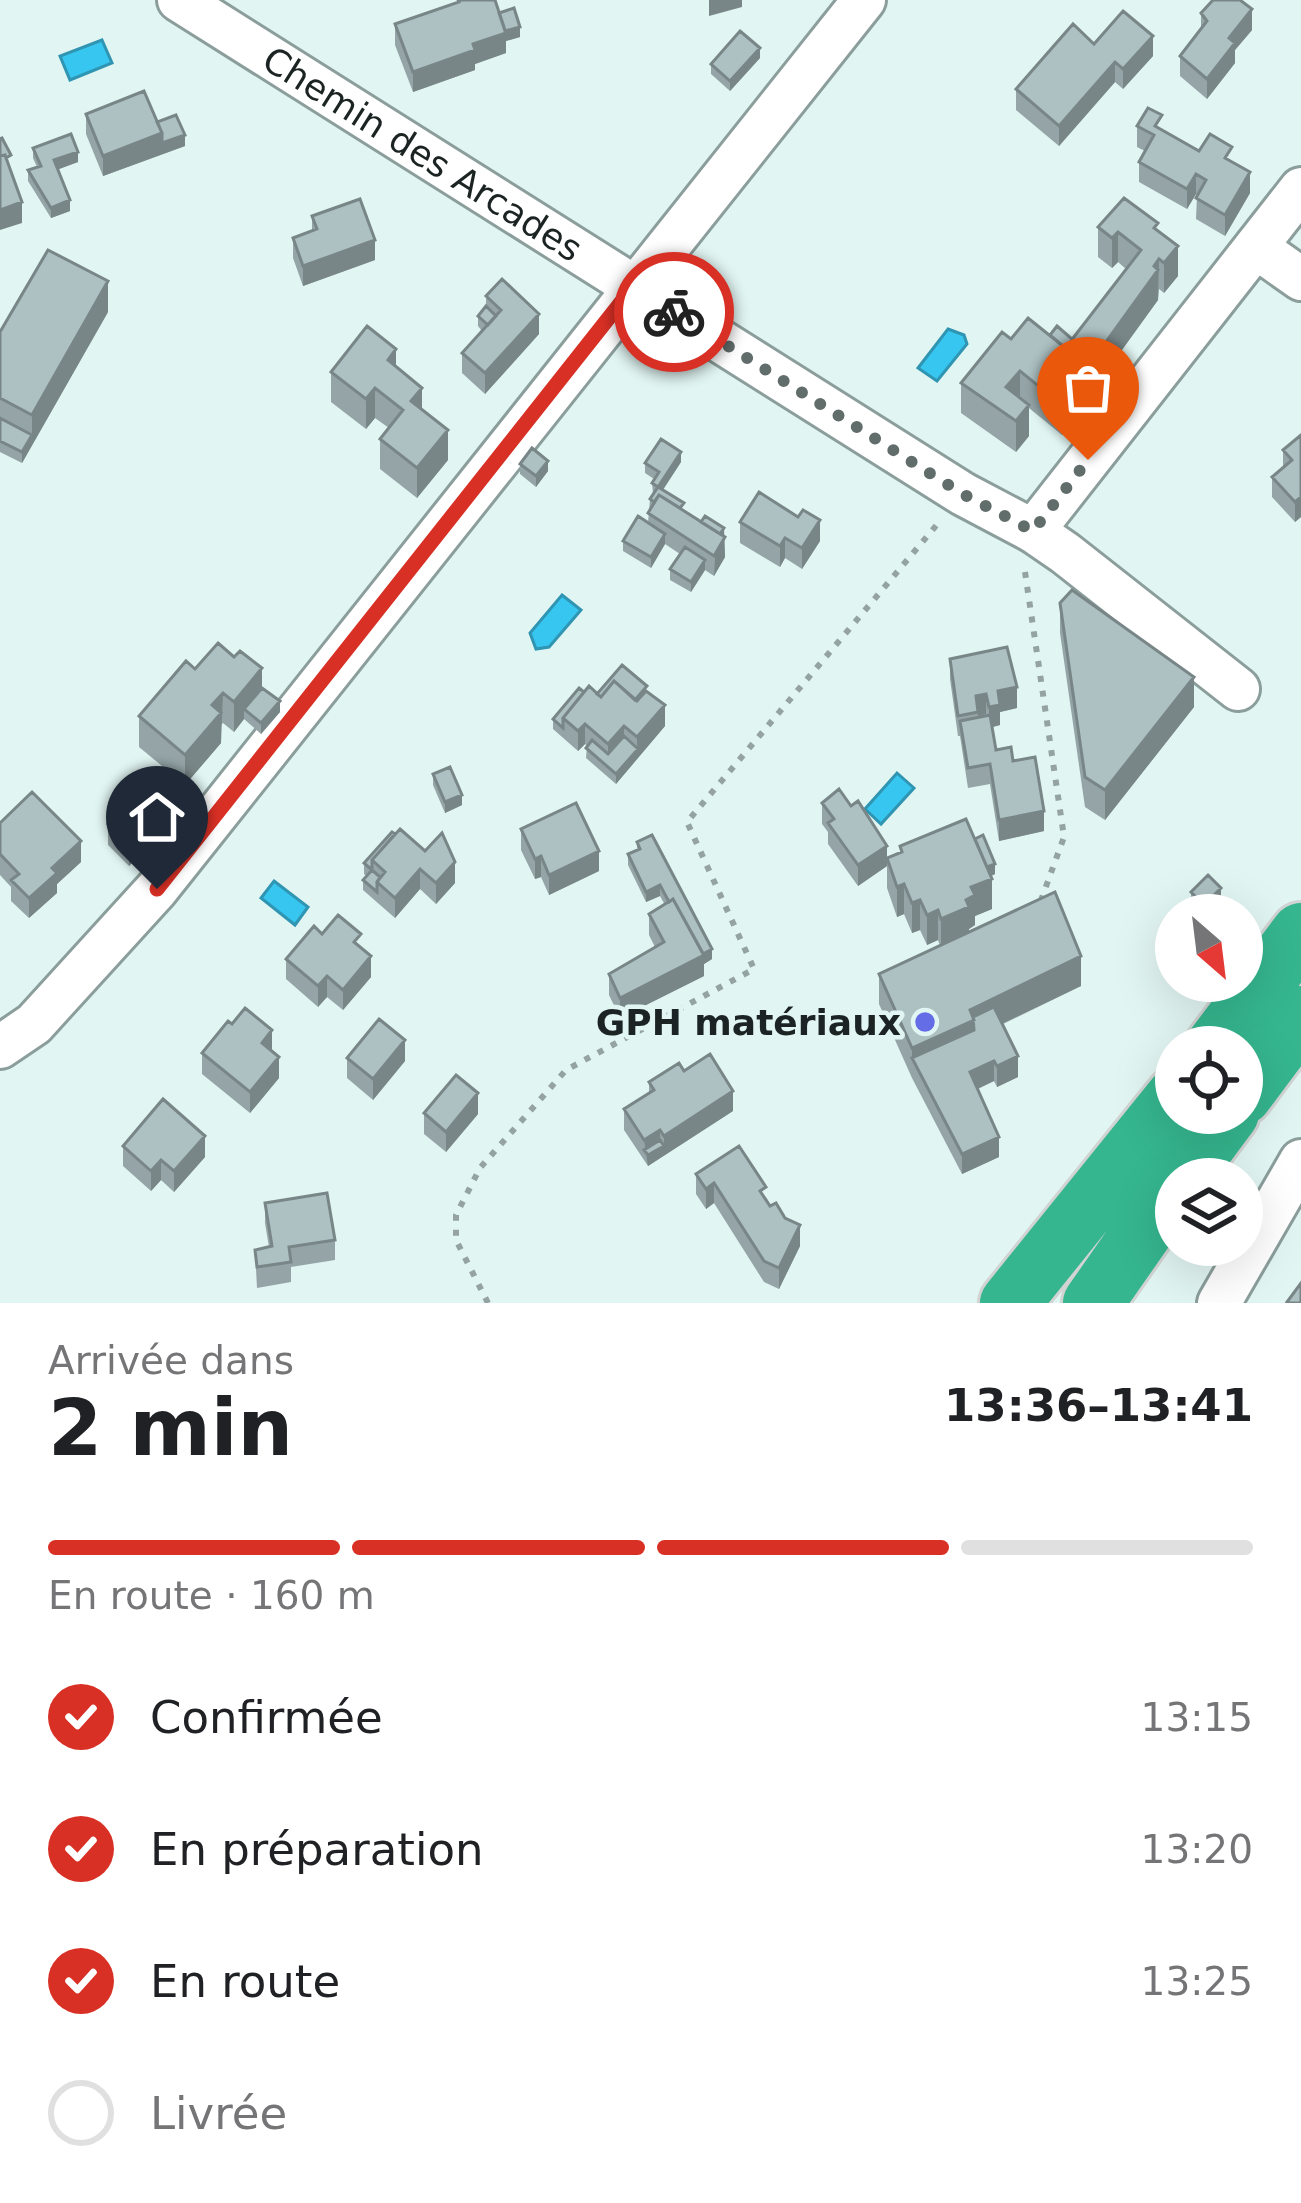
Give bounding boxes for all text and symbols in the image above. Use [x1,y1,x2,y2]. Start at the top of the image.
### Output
street label: Chemin des Arcades [255,38,589,270]
courier [614,252,734,372]
icon: bike [641,279,707,345]
pin [1037,337,1139,460]
icon: bag [1055,355,1121,421]
pin [106,766,208,889]
icon: home [124,784,190,850]
north arrow [1155,894,1263,1002]
map controls [1155,894,1263,1266]
place label: GPH matériaux [596,1002,901,1043]
marker: GPH matériaux [912,1009,938,1035]
button: locate [1155,1026,1263,1134]
button: layers [1155,1158,1263,1266]
text: Arrivée dans [48,1338,294,1383]
text: 13:36–13:41 [944,1379,1253,1432]
text: 2 min [48,1383,293,1473]
text: En route · 160 m [48,1573,375,1618]
icon: check [48,1684,114,1750]
text: Confirmée [150,1691,383,1744]
text: 13:15 [1141,1695,1253,1740]
icon: check [48,1816,114,1882]
text: En préparation [150,1823,483,1876]
text: 13:20 [1141,1827,1253,1872]
icon: check [48,1948,114,2014]
text: En route [150,1955,340,2008]
text: 13:25 [1141,1959,1253,2004]
text: Livrée [150,2087,287,2140]

